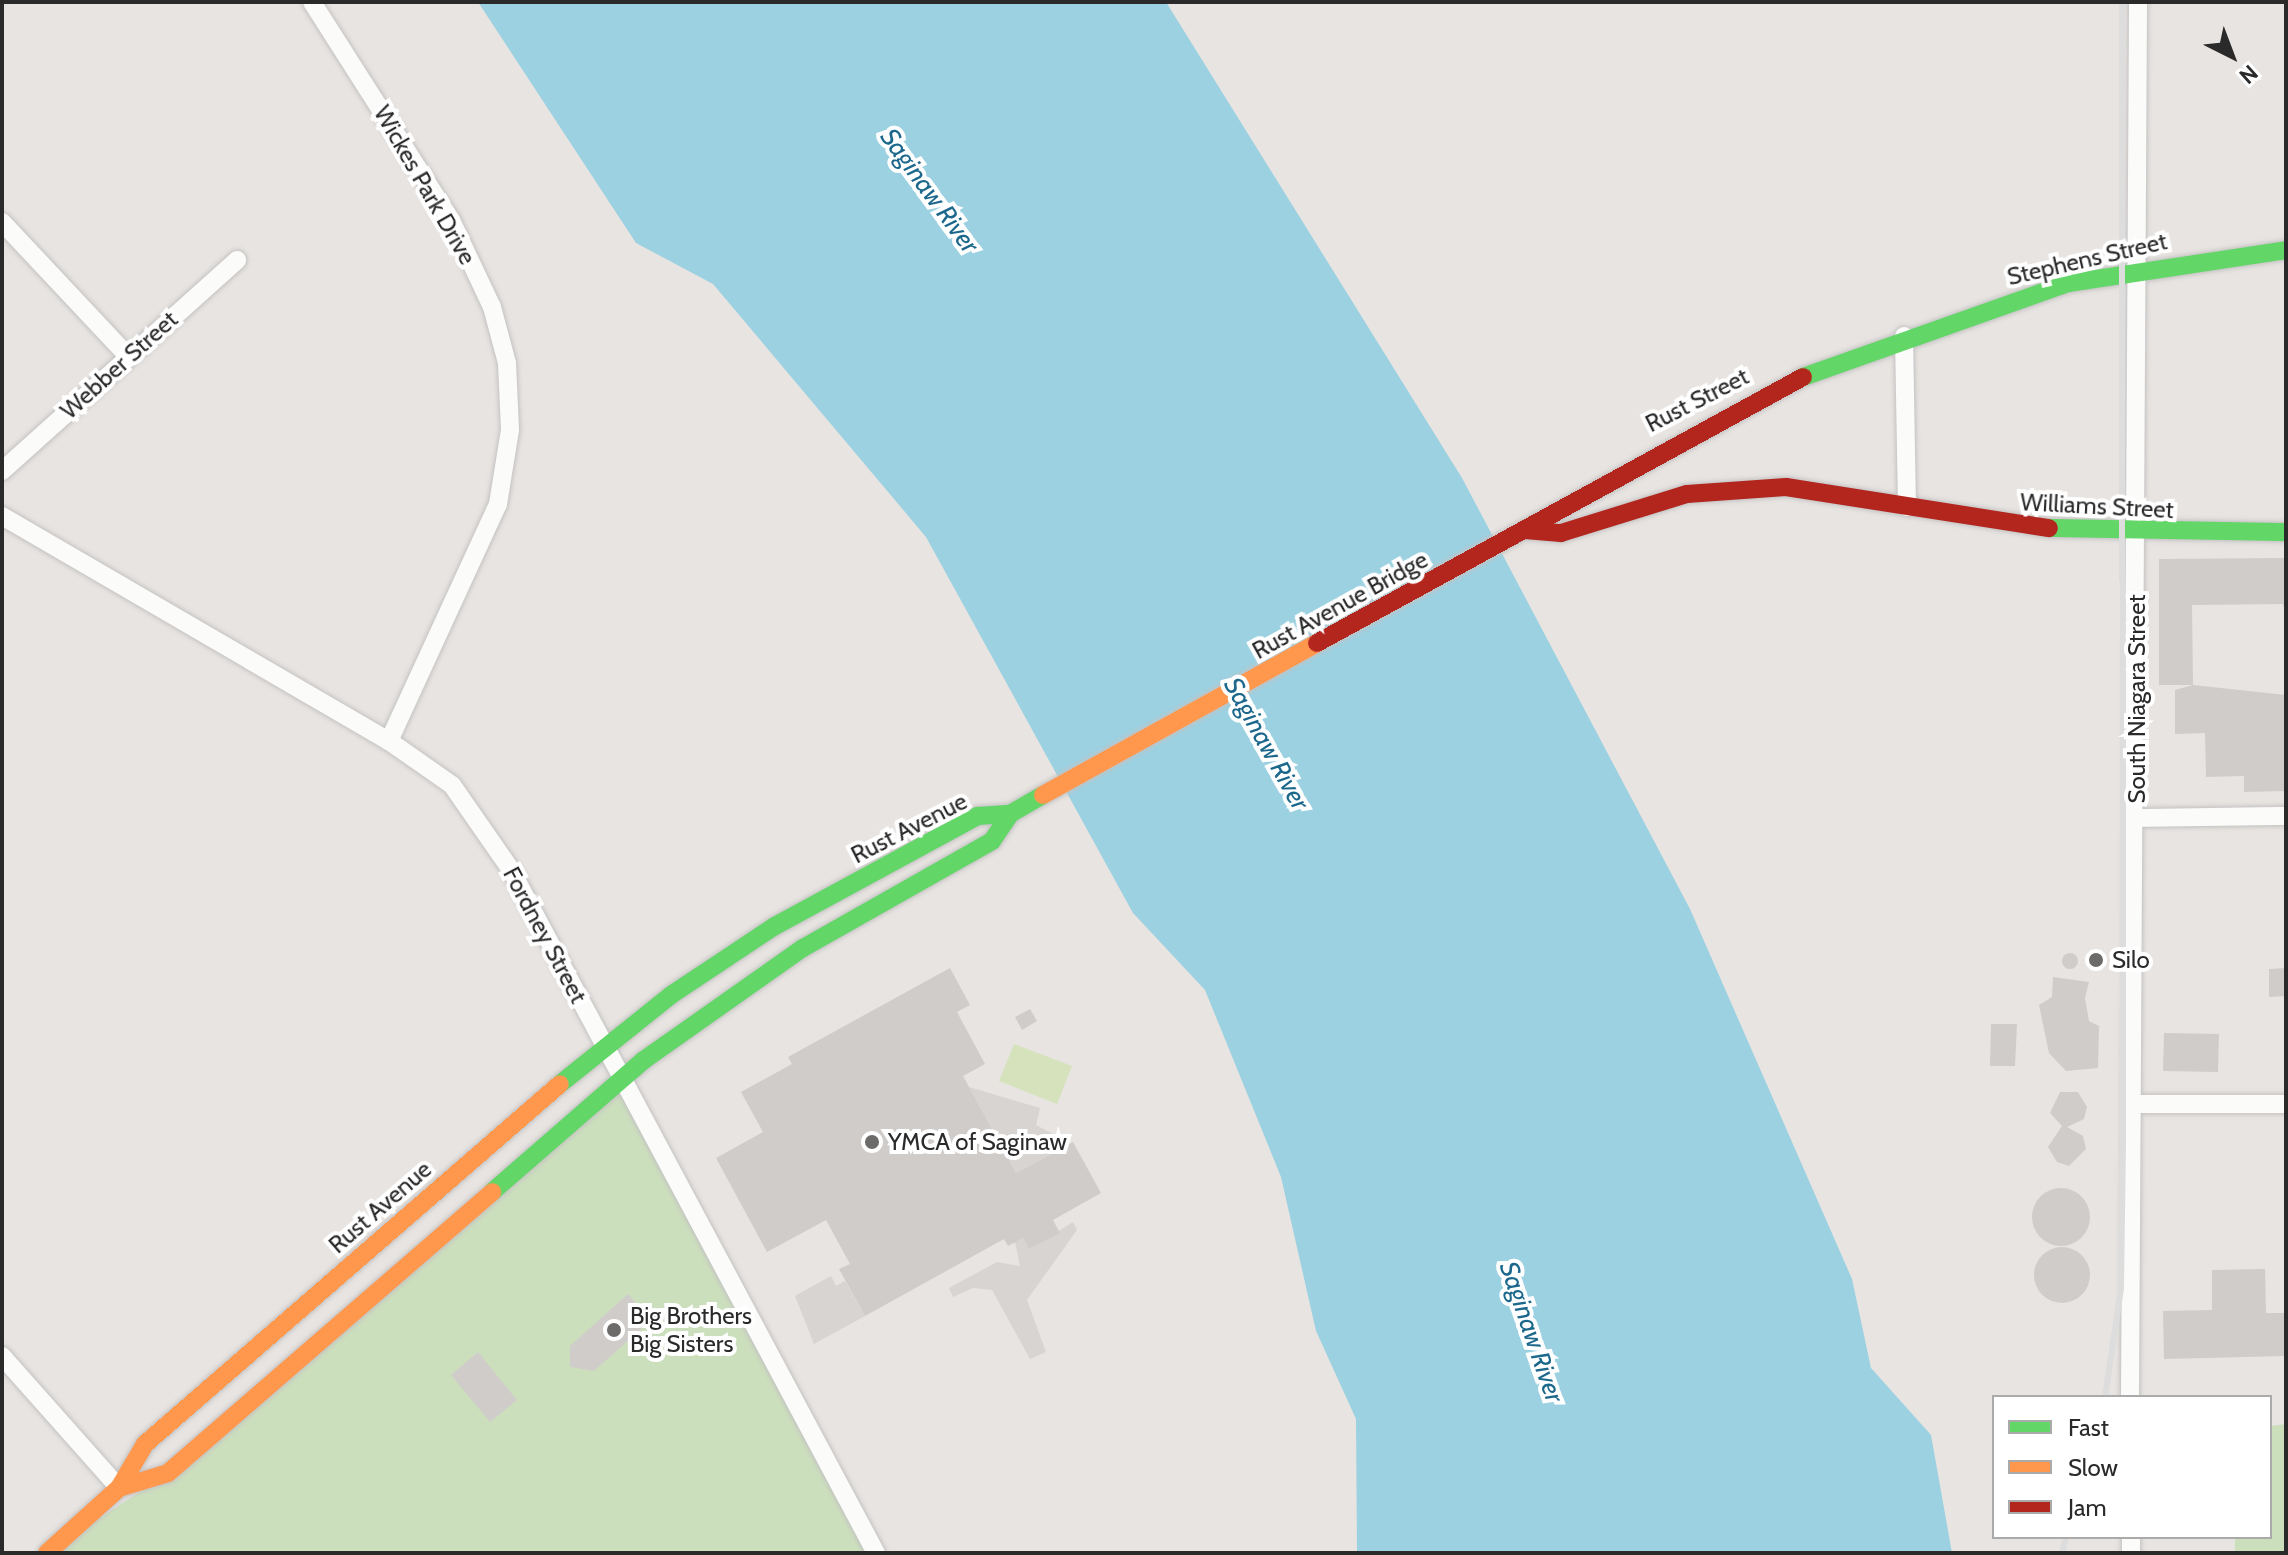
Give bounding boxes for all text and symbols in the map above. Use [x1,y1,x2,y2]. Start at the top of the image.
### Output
north arrow [2192,16,2272,96]
text: N [2234,59,2263,89]
street label: Wickes Park Drive [368,100,482,270]
water label: Saginaw River [873,123,985,259]
street label: Stephens Street [2004,227,2170,291]
street label: Webber Street [55,305,183,425]
street label: Rust Street [1641,362,1753,438]
street label: Williams Street [2020,488,2174,524]
street label: Rust Avenue Bridge [1247,545,1433,665]
street label: South Niagara Street [2123,594,2151,804]
water label: Saginaw River [1217,672,1315,816]
street label: Rust Avenue [846,787,972,869]
street label: Fordney Street [497,862,593,1008]
place label: Silo [2112,946,2150,974]
marker: Silo [2087,951,2105,969]
place label: YMCA of Saginaw [888,1128,1067,1156]
marker: YMCA of Saginaw [863,1133,881,1151]
street label: Rust Avenue [323,1155,437,1259]
water label: Saginaw River [1492,1258,1570,1406]
place label: Big Brothers Big Sisters [630,1302,752,1358]
marker: Big Brothers Big Sisters [605,1321,623,1339]
legend [1992,1395,2272,1539]
text: Fast [2068,1413,2109,1442]
text: Slow [2068,1453,2118,1482]
text: Jam [2068,1493,2106,1522]

